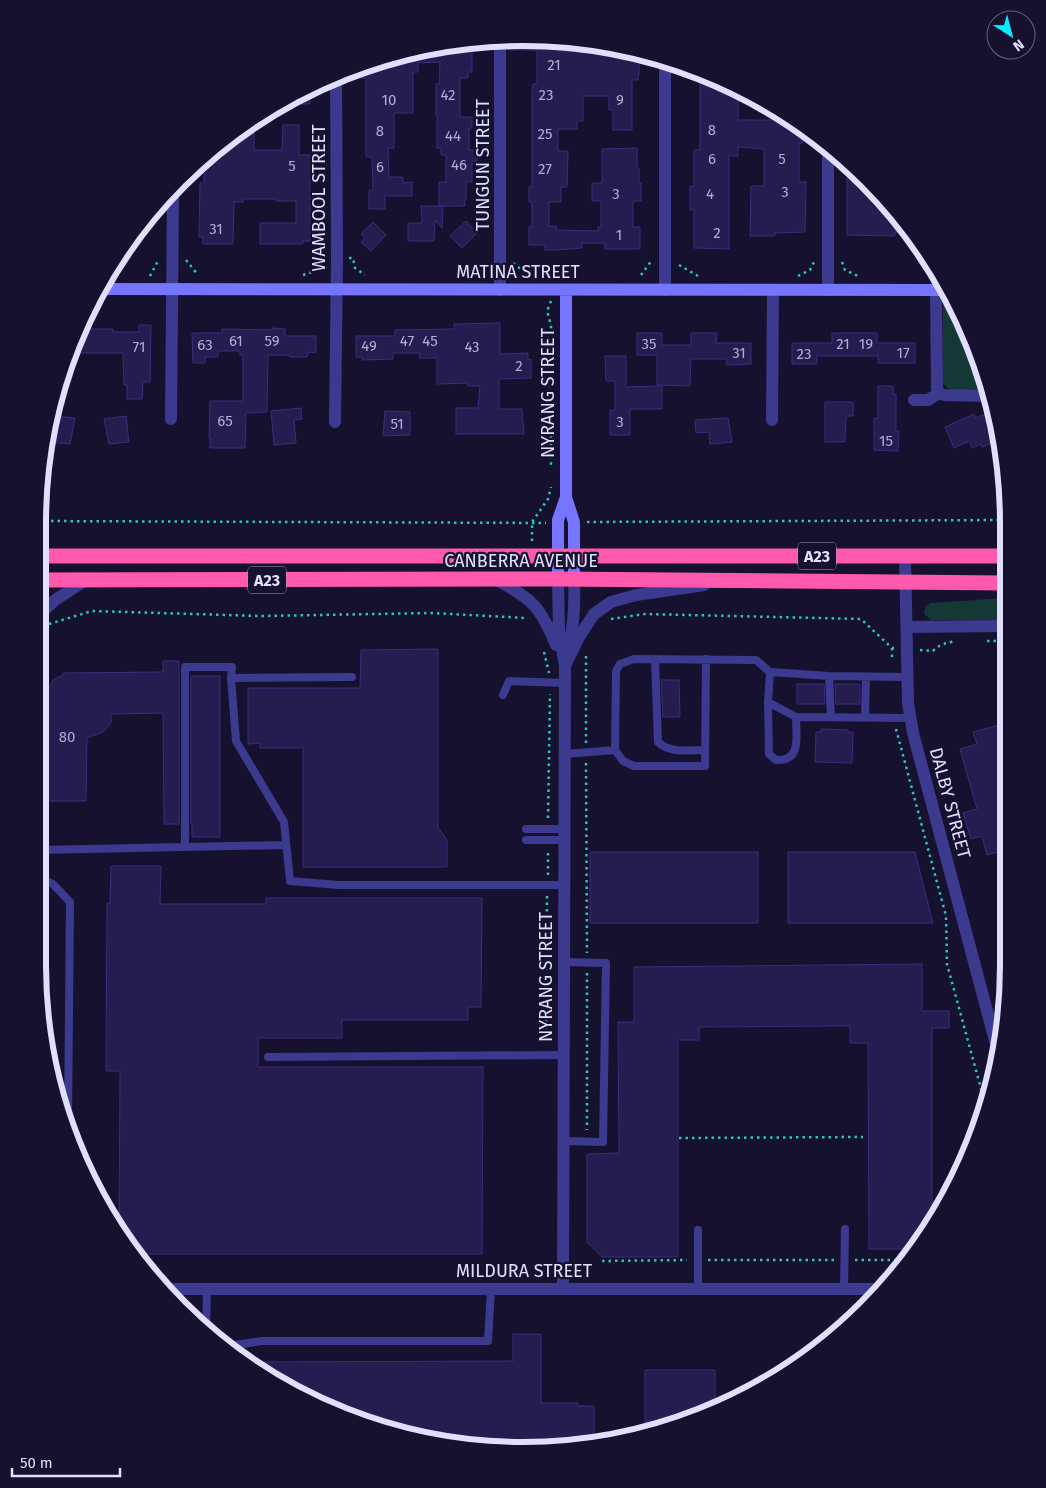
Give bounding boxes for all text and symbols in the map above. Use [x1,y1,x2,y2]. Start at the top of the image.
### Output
north arrow [986,10,1036,60]
text: N [1010,36,1027,55]
house number: 21 [547,56,561,74]
house number: 42 [440,86,456,104]
house number: 23 [539,86,553,104]
house number: 10 [382,91,396,109]
house number: 9 [616,91,624,109]
street label: TUNGUN STREET [472,98,494,231]
house number: 8 [708,121,716,139]
house number: 8 [376,122,384,140]
street label: WAMBOOL STREET [308,124,330,271]
house number: 25 [538,125,552,143]
house number: 44 [445,127,461,145]
house number: 6 [708,150,716,168]
house number: 5 [778,150,786,168]
house number: 46 [451,156,467,174]
house number: 5 [288,157,296,175]
house number: 6 [376,158,384,176]
house number: 27 [538,160,552,178]
house number: 3 [781,183,789,201]
house number: 3 [612,185,620,203]
house number: 4 [706,185,714,203]
house number: 31 [209,220,223,238]
house number: 2 [713,224,721,242]
house number: 1 [616,226,622,244]
street label: MATINA STREET [456,261,580,283]
street label: NYRANG STREET [537,327,559,458]
house number: 61 [229,332,243,350]
house number: 59 [264,332,280,350]
house number: 47 [400,332,414,350]
house number: 45 [422,332,438,350]
house number: 35 [641,335,657,353]
house number: 21 [836,335,850,353]
house number: 19 [859,335,873,353]
house number: 63 [197,336,213,354]
house number: 49 [361,337,377,355]
house number: 71 [133,338,145,356]
house number: 43 [464,338,480,356]
house number: 31 [732,344,746,362]
house number: 17 [896,344,910,362]
house number: 23 [797,345,811,363]
house number: 2 [515,357,523,375]
house number: 65 [217,412,233,430]
house number: 3 [616,413,624,431]
house number: 51 [390,415,404,433]
house number: 15 [879,432,893,450]
road number: A23 [798,542,836,570]
street label: CANBERRA AVENUE [444,550,598,572]
road number: A23 [248,566,286,594]
house number: 80 [59,728,75,746]
street label: DALBY STREET [925,745,976,862]
street label: NYRANG STREET [535,911,557,1042]
street label: MILDURA STREET [456,1260,593,1282]
scale bar [12,1446,120,1478]
text: 50 m [20,1454,53,1472]

